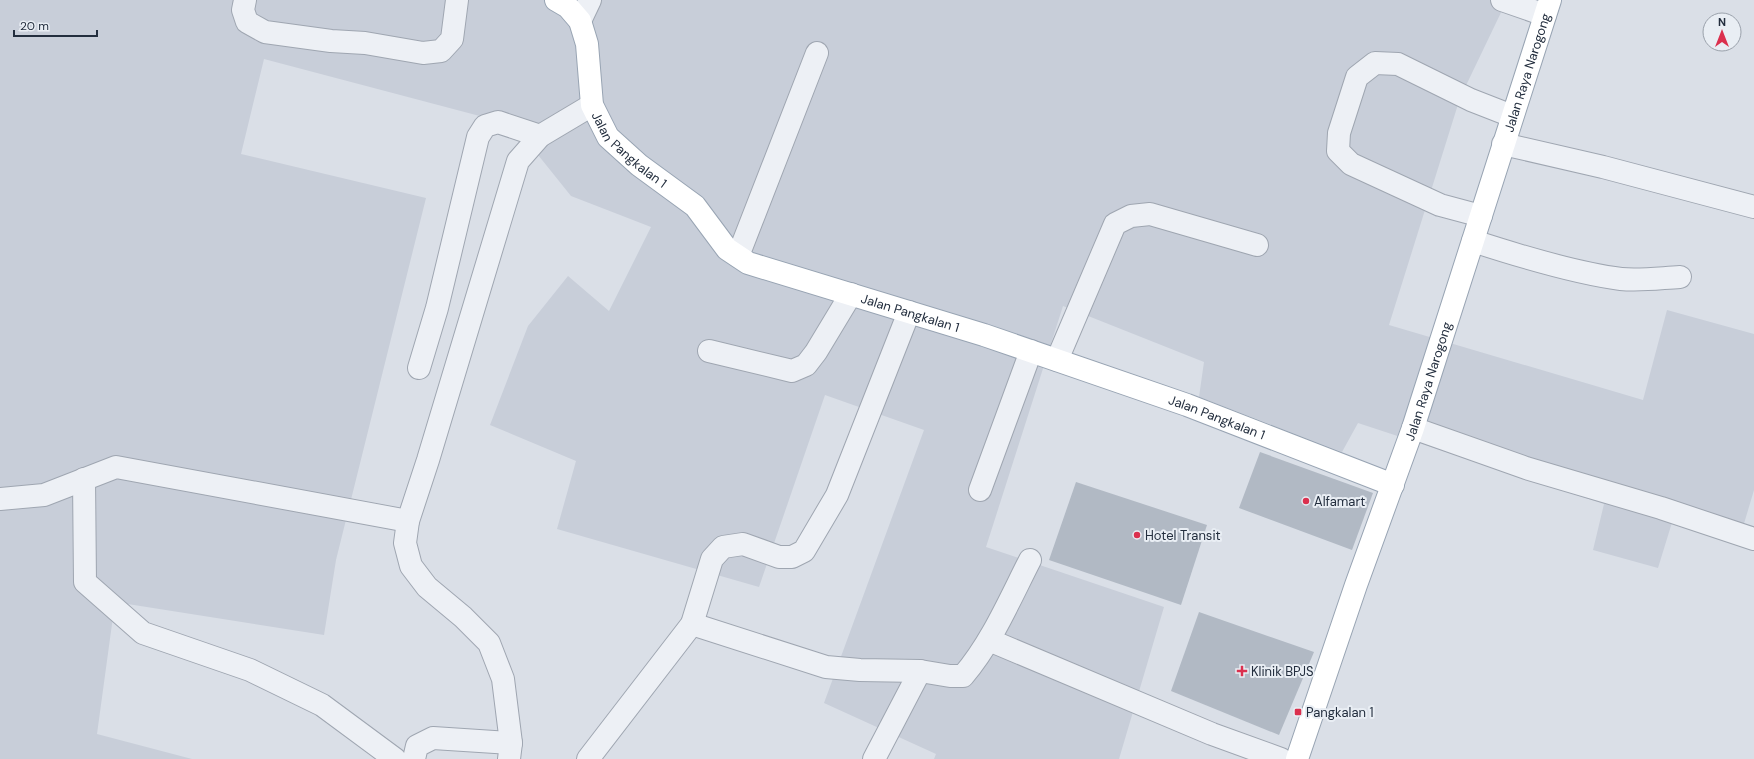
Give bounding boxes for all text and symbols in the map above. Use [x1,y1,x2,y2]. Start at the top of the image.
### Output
street label: Jalan Raya Narogong [1500,11,1554,134]
scale bar [14,12,97,38]
north arrow [1702,12,1742,52]
text: N [1718,15,1726,29]
text: 20 m [20,18,49,34]
street label: Jalan Pangkalan 1 [588,109,671,191]
street label: Jalan Pangkalan 1 [859,289,962,336]
street label: Jalan Raya Narogong [1401,320,1455,443]
street label: Jalan Pangkalan 1 [1166,391,1268,443]
place label: Alfamart [1314,493,1365,510]
marker: Alfamart [1301,496,1311,506]
place label: Hotel Transit [1145,527,1221,544]
marker: Hotel Transit [1132,530,1142,540]
place label: Klinik BPJS [1251,663,1314,680]
marker: Klinik BPJS [1236,665,1248,677]
place label: Pangkalan 1 [1306,704,1374,721]
marker: Pangkalan 1 [1293,707,1303,717]

